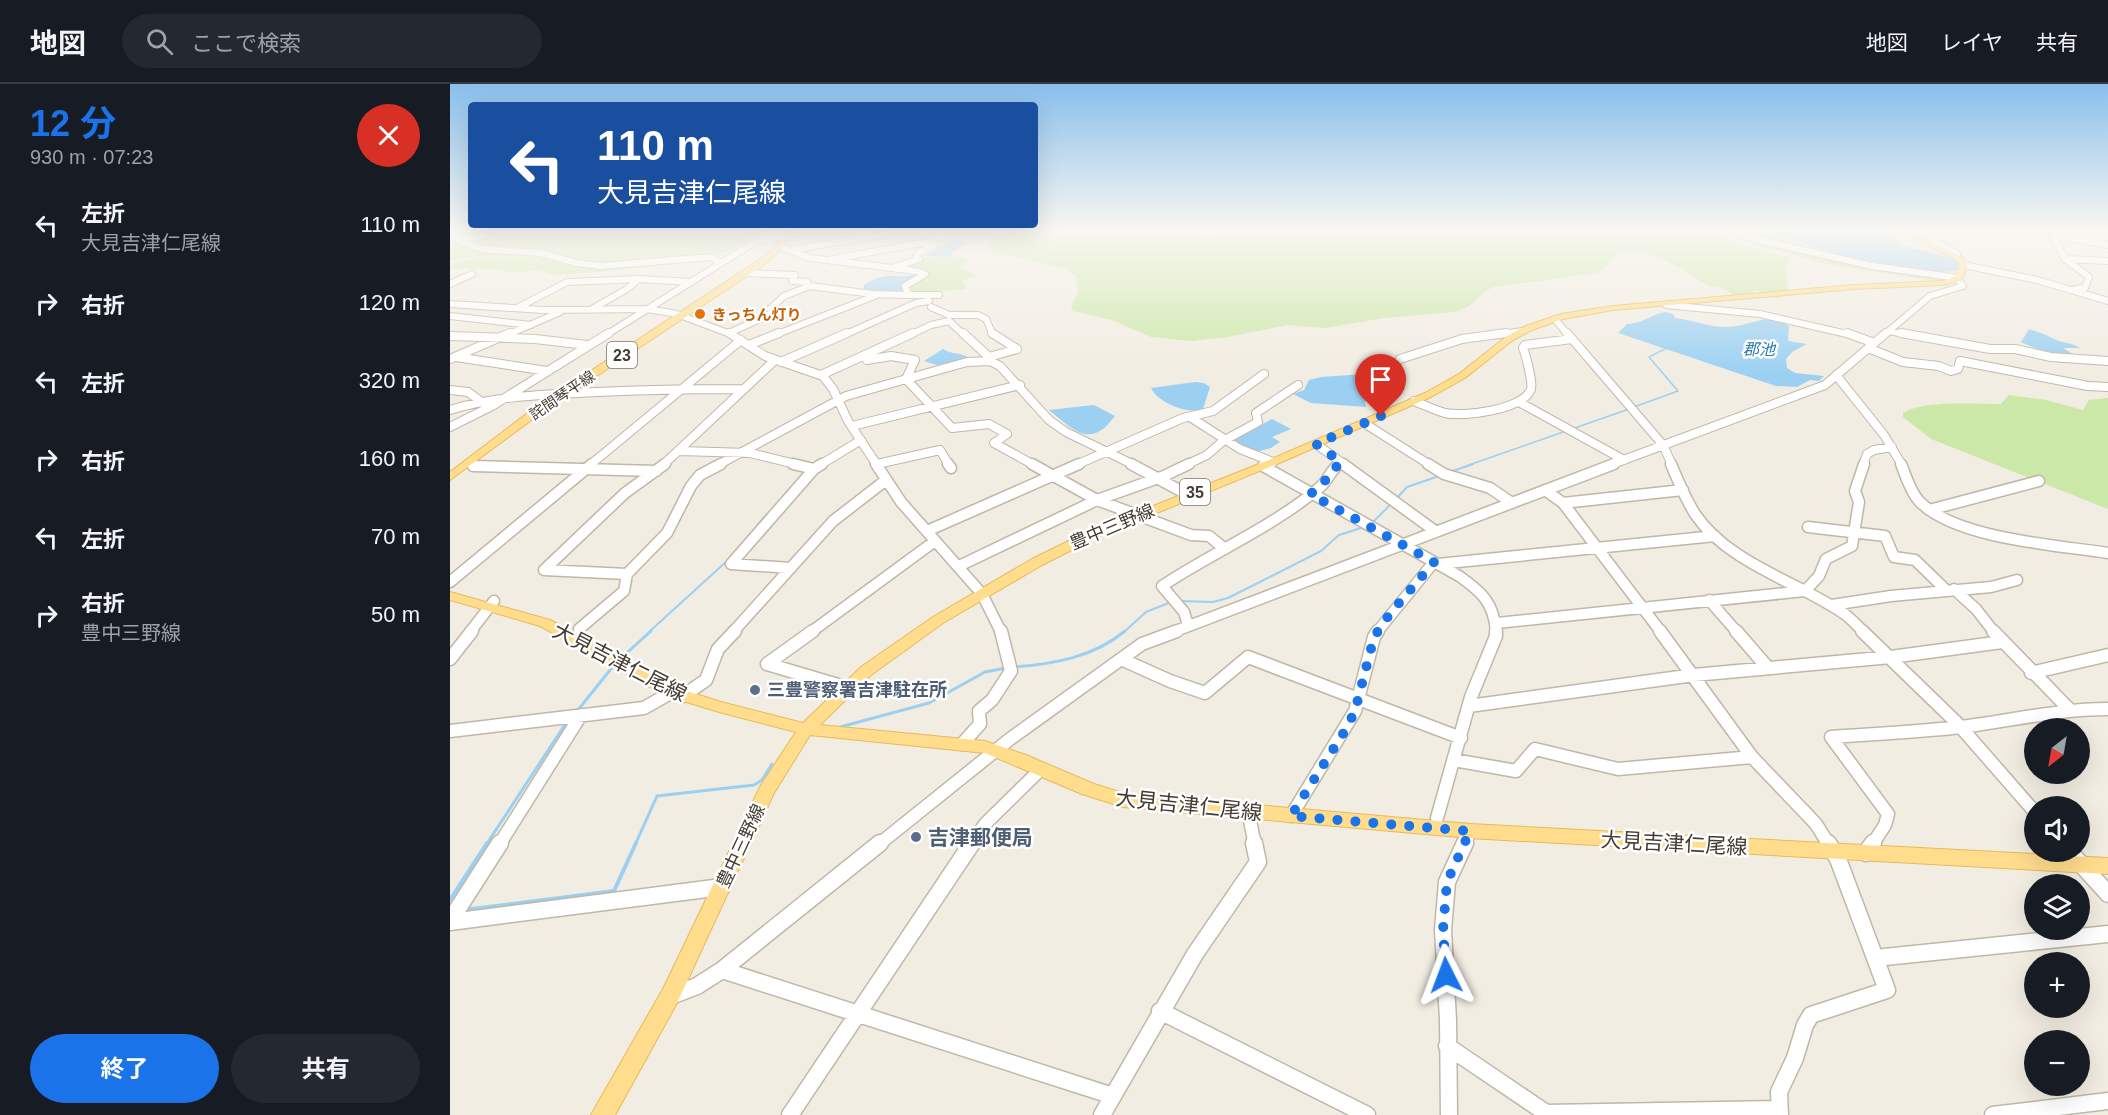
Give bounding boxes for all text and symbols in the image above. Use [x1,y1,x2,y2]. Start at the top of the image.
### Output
search box [122,14,542,68]
icon: search [143,25,176,58]
text: 地図 [30,28,86,59]
text: ここで検索 [191,31,301,56]
text: 地図 [1866,31,1908,54]
text: レイヤ [1941,31,2003,54]
text: 共有 [2036,31,2078,54]
text: 12 分 [30,103,116,144]
button: close [357,104,420,167]
text: 110 m [597,122,714,169]
icon: left [498,126,576,204]
text: 930 m · 07:23 [30,146,153,168]
text: 大見吉津仁尾線 [597,178,786,208]
text: 左折 [81,201,125,226]
icon: left [30,209,63,242]
text: 110 m [360,212,420,237]
text: 大見吉津仁尾線 [81,232,221,254]
icon: right [30,287,63,320]
text: 120 m [359,290,420,315]
text: 右折 [81,293,125,318]
place label: きっちん灯り [712,306,801,323]
marker: きっちん灯り [693,307,707,321]
water label: 郡池 [1743,341,1777,358]
road number: 23 [607,342,637,368]
pin [1355,354,1406,416]
icon: arrive [1364,363,1397,396]
icon: left [30,365,63,398]
street label: 詫間琴平線 [526,367,598,423]
text: 320 m [359,368,420,393]
text: 左折 [81,371,125,396]
icon: right [30,443,63,476]
text: 160 m [359,446,420,471]
text: 右折 [81,449,125,474]
road number: 35 [1180,479,1210,505]
street label: 豊中三野線 [1067,500,1157,554]
icon: left [30,521,63,554]
text: 70 m [371,524,420,549]
text: 左折 [81,527,125,552]
text: 右折 [81,591,125,616]
icon: right [30,599,63,632]
text: 50 m [371,602,420,627]
street label: 大見吉津仁尾線 [549,618,691,706]
text: 豊中三野線 [81,622,181,644]
place label: 三豊警察署吉津駐在所 [767,680,947,700]
marker: 三豊警察署吉津駐在所 [748,683,762,697]
north arrow [2024,718,2090,784]
map controls [2024,718,2090,1096]
street label: 大見吉津仁尾線 [1115,786,1263,824]
button: sound [2024,796,2090,862]
street label: 豊中三野線 [713,801,769,891]
place label: 吉津郵便局 [928,826,1033,849]
street label: 大見吉津仁尾線 [1600,828,1748,858]
marker: 吉津郵便局 [909,830,923,844]
button: layers [2024,874,2090,940]
position arrow [1414,943,1478,1007]
button: + [2024,952,2090,1018]
button: − [2024,1030,2090,1096]
button: 終了 [30,1034,219,1103]
button: 共有 [231,1034,420,1103]

